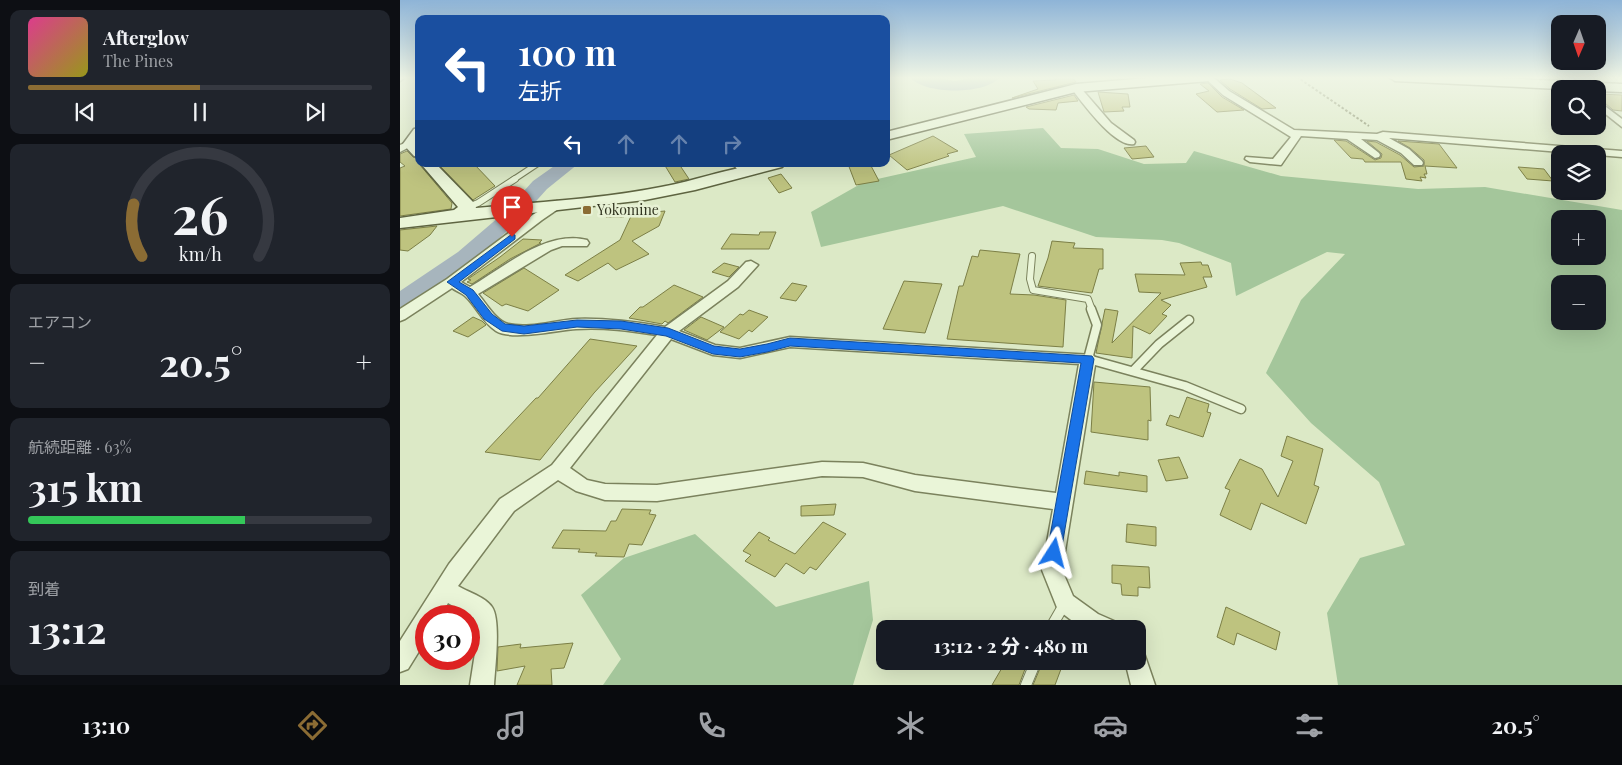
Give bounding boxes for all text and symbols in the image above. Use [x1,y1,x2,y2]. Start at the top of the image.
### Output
north arrow [1551,15,1606,70]
map controls [1551,15,1606,330]
text: Afterglow [103,24,189,50]
text: 100 m [518,28,616,75]
icon: left [435,35,500,100]
text: The Pines [103,50,173,71]
text: 左折 [518,75,562,105]
button: search [1551,80,1606,135]
icon: previous [71,98,99,126]
icon: pause [186,98,214,126]
icon: next [301,98,329,126]
icon: left [559,130,587,158]
icon: ahead [612,130,640,158]
icon: ahead [665,130,693,158]
icon: right [718,130,746,158]
button: layers [1551,145,1606,200]
text: 26 [172,179,228,248]
pin [491,186,533,237]
icon: arrive [498,193,526,221]
place label: Yokomine [596,200,659,219]
marker: Yokomine [581,204,593,216]
button: + [1551,210,1606,265]
text: km/h [179,242,222,265]
button: − [1551,275,1606,330]
text: エアコン [28,311,92,332]
text: 20.5° [159,336,242,387]
text: − [28,343,46,380]
text: + [356,343,372,380]
text: 航続距離 · 63% [28,436,132,457]
text: 315 km [28,461,143,512]
position arrow [1027,526,1079,578]
text: 到着 [28,578,60,599]
text: 13:12 [28,603,106,654]
speed limit sign: 30 [415,605,480,670]
text: 13:12 · 2 分 · 480 m [934,632,1088,658]
icon: directions [295,708,330,743]
icon: music [494,708,529,743]
icon: phone [694,708,729,743]
icon: climate [893,708,928,743]
icon: car [1093,708,1128,743]
icon: filters [1292,708,1327,743]
text: 13:10 [82,710,130,740]
text: 20.5° [1492,710,1540,740]

